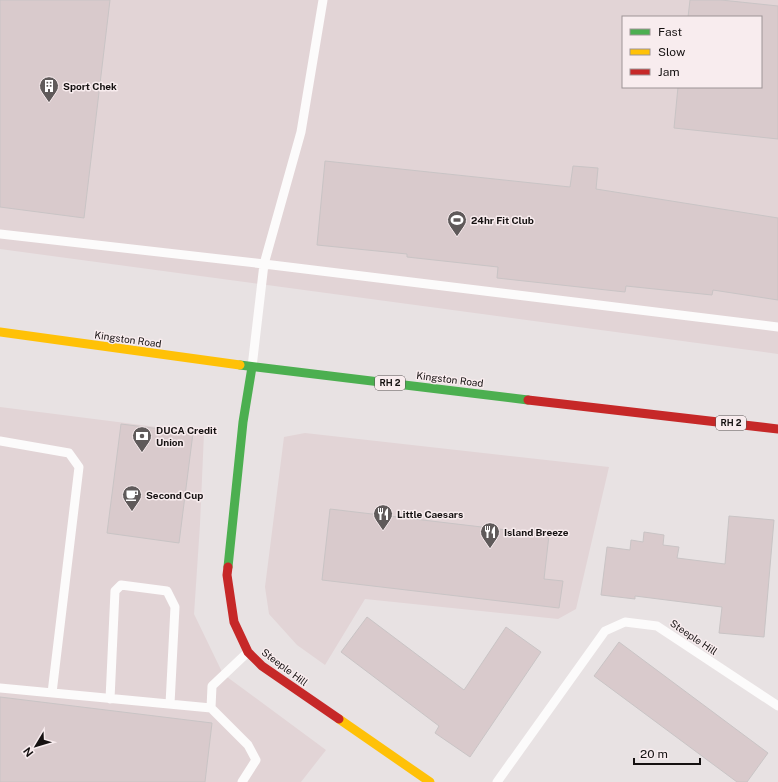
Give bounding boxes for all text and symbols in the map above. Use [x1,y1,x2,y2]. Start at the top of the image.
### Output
legend [622,16,762,88]
text: Fast [658,25,683,39]
text: Slow [658,45,686,59]
text: Jam [658,65,680,79]
building icon: Sport Chek [38,75,60,103]
place label: Sport Chek [63,80,117,92]
sports icon: 24hr Fit Club [446,209,468,237]
place label: 24hr Fit Club [471,214,534,226]
street label: Kingston Road [94,328,162,350]
street label: Kingston Road [416,369,484,389]
road number: RH 2 [375,376,405,390]
road number: RH 2 [716,416,746,430]
place label: DUCA Credit Union [156,424,217,448]
bank icon: DUCA Credit Union [131,425,153,453]
cafe icon: Second Cup [121,484,143,512]
place label: Second Cup [146,489,203,501]
restaurant icon: Little Caesars [372,503,394,531]
place label: Little Caesars [397,508,463,520]
restaurant icon: Island Breeze [479,521,501,549]
place label: Island Breeze [504,526,569,538]
street label: Steeple Hill [668,617,720,657]
street label: Steeple Hill [260,646,310,688]
north arrow [16,726,56,766]
scale bar [634,740,700,766]
text: N [21,745,35,759]
text: 20 m [640,747,668,761]

